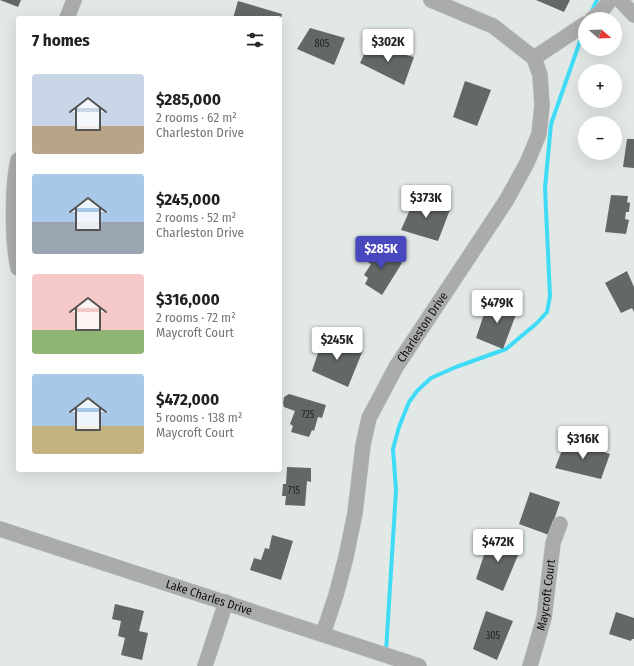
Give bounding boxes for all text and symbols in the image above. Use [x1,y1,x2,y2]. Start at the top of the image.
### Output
north arrow [578,12,622,56]
map controls [578,12,622,160]
icon: filters [244,29,266,51]
pin: $302K [360,29,416,63]
text: 7 homes [32,30,90,51]
text: $302K [371,34,405,49]
house number: 805 [315,38,330,50]
button: + [578,64,622,108]
text: $285,000 [156,89,221,110]
icon: home [64,90,112,138]
text: 2 rooms · 62 m² [156,110,237,125]
button: − [578,116,622,160]
text: Charleston Drive [156,125,244,140]
pin: $373K [398,185,454,219]
text: $245,000 [156,189,220,210]
icon: home [64,190,112,238]
text: $373K [410,190,442,205]
text: 2 rooms · 52 m² [156,210,236,225]
text: Charleston Drive [156,225,244,240]
pin: $285K [353,236,409,270]
text: $285K [364,241,398,256]
text: $316,000 [156,289,220,310]
street label: Charleston Drive [394,289,451,365]
icon: home [64,290,112,338]
pin: $479K [469,290,525,324]
text: $479K [481,295,513,310]
text: 2 rooms · 72 m² [156,310,236,325]
text: Maycroft Court [156,325,234,340]
pin: $245K [309,327,365,361]
text: $245K [321,332,353,347]
text: $472,000 [156,389,219,410]
icon: home [64,390,112,438]
house number: 725 [302,409,315,421]
text: 5 rooms · 138 m² [156,410,242,425]
text: Maycroft Court [156,425,234,440]
pin: $316K [555,426,611,460]
text: $316K [567,431,599,446]
house number: 715 [288,485,301,497]
pin: $472K [470,529,526,563]
text: $472K [482,534,514,549]
street label: Maycroft Court [534,559,558,632]
street label: Lake Charles Drive [164,577,254,618]
house number: 305 [486,630,501,642]

